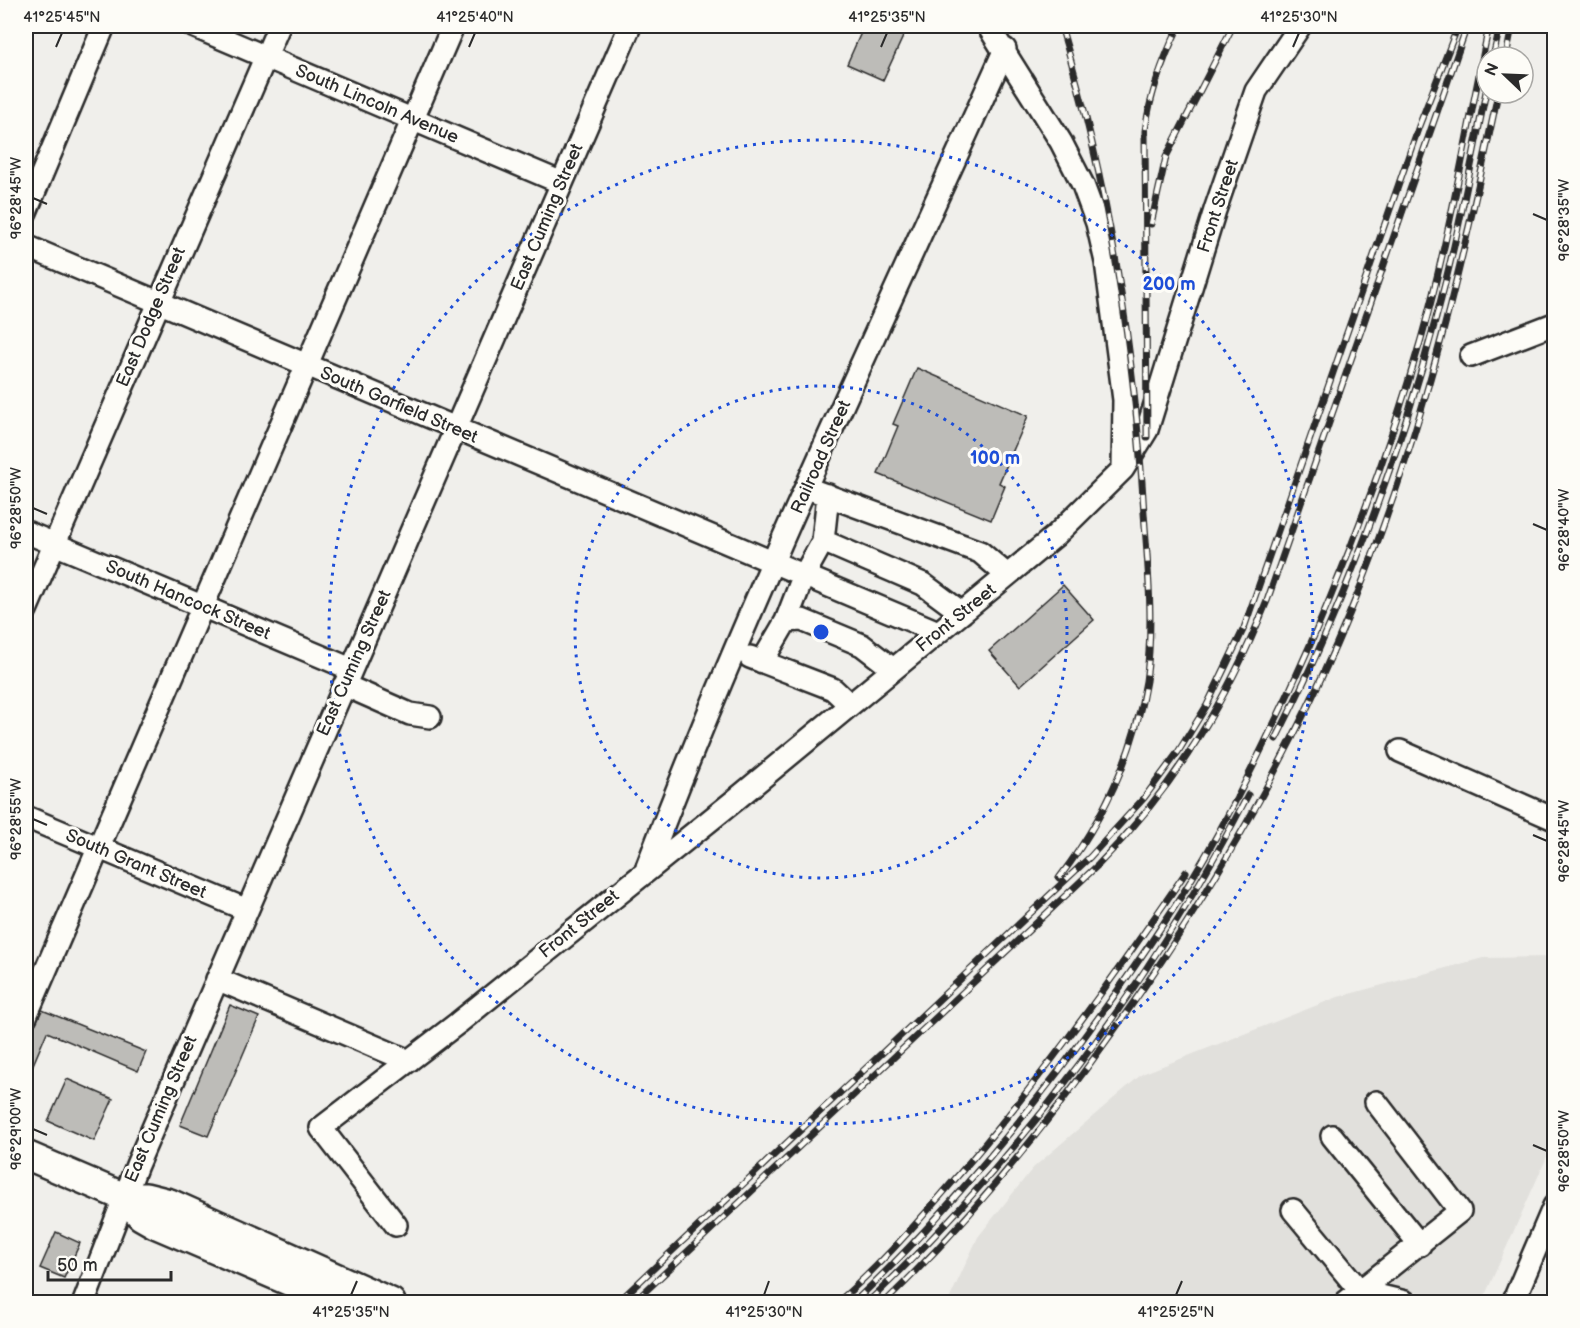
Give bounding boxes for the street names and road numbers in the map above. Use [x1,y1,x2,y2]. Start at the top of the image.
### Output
street label: South Lincoln Avenue [292,60,462,148]
street label: East Cuming Street [507,140,588,294]
street label: Front Street [1193,156,1243,255]
street label: East Dodge Street [112,244,190,390]
street label: South Garfield Street [317,362,481,448]
street label: Railroad Street [787,397,856,517]
street label: South Hancock Street [102,556,274,644]
street label: Front Street [912,579,1001,657]
street label: East Cuming Street [312,586,396,739]
street label: South Grant Street [63,825,210,903]
street label: Front Street [535,885,624,963]
street label: East Cuming Street [121,1032,202,1186]

